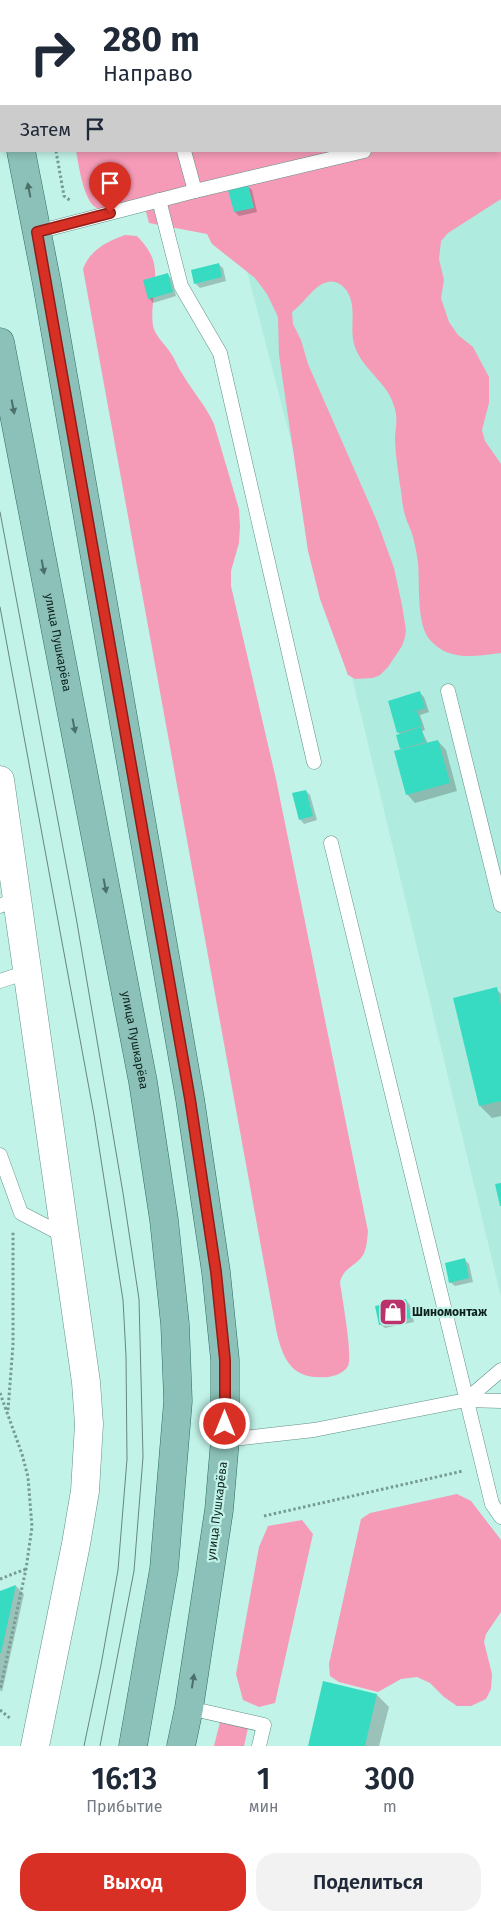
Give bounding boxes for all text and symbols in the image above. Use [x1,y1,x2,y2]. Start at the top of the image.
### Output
text: 280 m [103,18,200,60]
icon: right [20,20,85,85]
text: Направо [103,60,193,87]
icon: arrive [81,115,109,143]
text: Затем [20,118,71,141]
pin [89,162,131,213]
icon: arrive [96,169,124,197]
one-way arrow [24,181,32,197]
one-way arrow [9,400,17,416]
one-way arrow [40,559,48,575]
street label: улица Пушкарёва [42,592,74,693]
one-way arrow [70,719,78,734]
one-way arrow [101,878,109,894]
street label: улица Пушкарёва [119,990,151,1090]
shop icon: Шиномонтаж [378,1297,408,1327]
place label: Шиномонтаж [412,1305,488,1319]
position arrow [198,1397,250,1449]
street label: улица Пушкарёва [204,1461,230,1561]
one-way arrow [189,1672,197,1688]
text: 16:13 [92,1761,157,1797]
text: 1 [257,1761,270,1797]
text: 300 [365,1761,415,1797]
text: Прибытие [86,1797,163,1816]
text: мин [249,1797,279,1816]
text: m [383,1797,397,1816]
button: Выход [20,1853,246,1911]
button: Поделиться [256,1853,481,1911]

